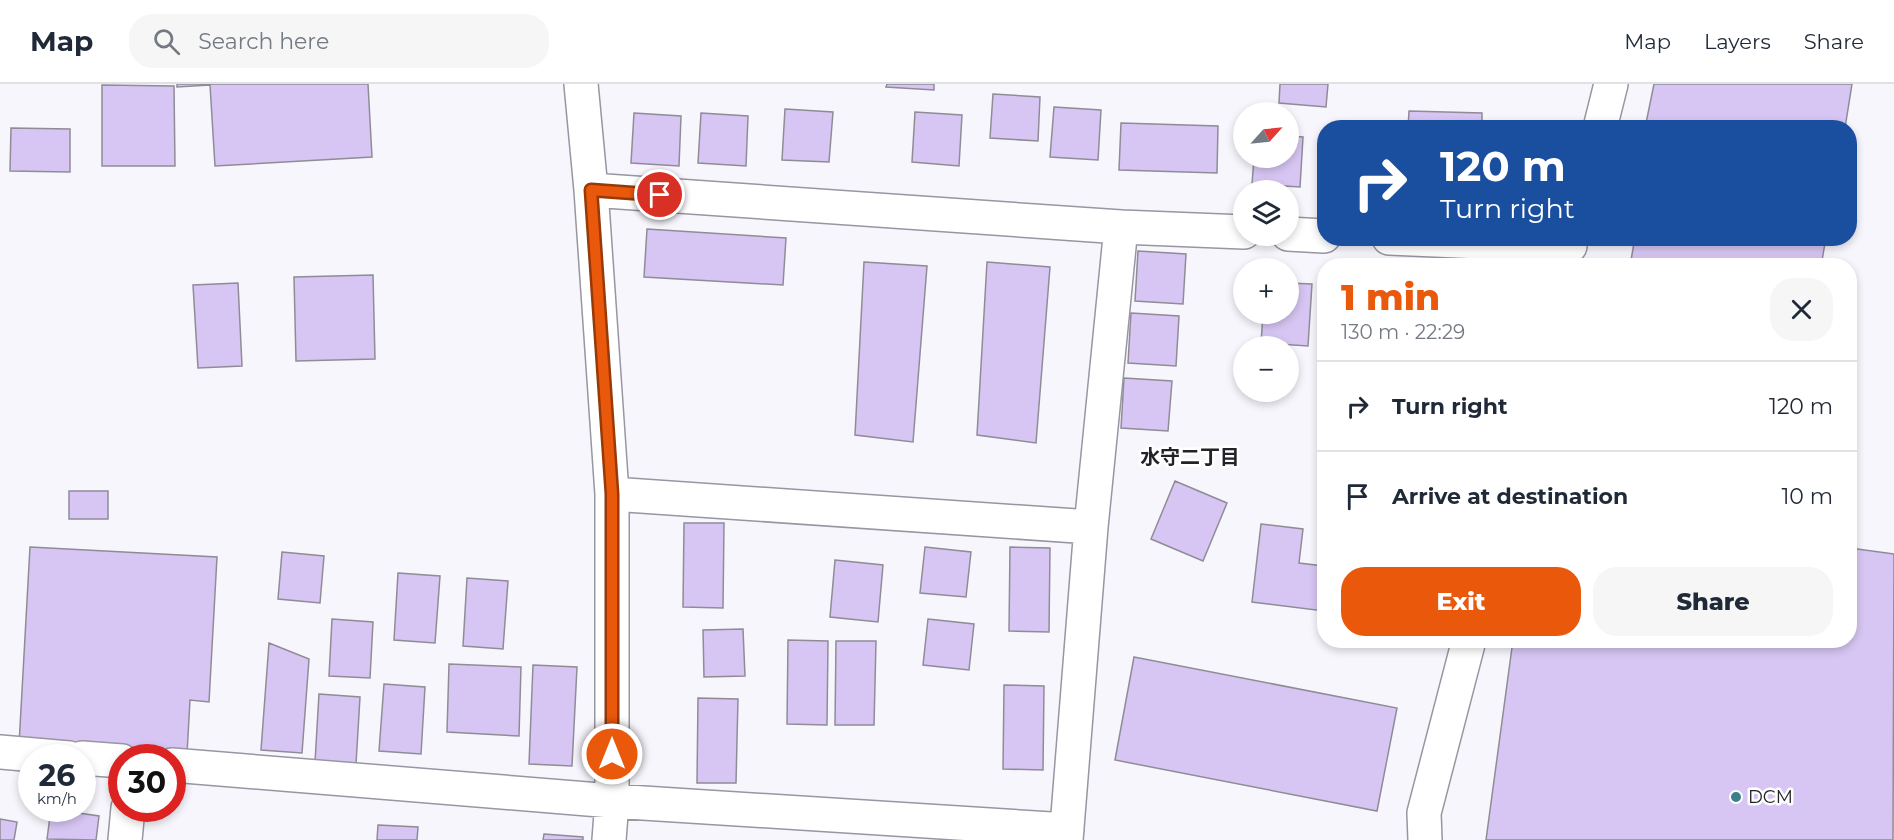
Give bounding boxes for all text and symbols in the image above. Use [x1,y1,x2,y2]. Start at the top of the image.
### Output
search box [129,14,549,68]
text: Map [30,24,93,58]
icon: search [150,25,183,58]
text: Search here [198,28,329,55]
text: Map [1624,29,1671,54]
text: Layers [1704,29,1771,54]
text: Share [1804,29,1864,54]
north arrow [1233,102,1299,168]
map controls [1233,102,1299,402]
text: 120 m [1440,140,1566,192]
icon: right [1341,144,1419,222]
pin [634,169,685,220]
icon: arrive [643,178,676,211]
button: layers [1233,180,1299,246]
text: Turn right [1440,192,1575,225]
button: + [1233,258,1299,324]
text: 1 min [1341,275,1440,319]
button: close [1770,278,1833,341]
text: 130 m · 22:29 [1341,320,1465,344]
button: − [1233,336,1299,402]
icon: right [1341,390,1374,423]
text: Turn right [1392,393,1507,420]
text: 120 m [1769,393,1833,420]
district label: 水守二丁目 [1140,445,1240,469]
icon: arrive [1341,480,1374,513]
text: Arrive at destination [1392,483,1628,510]
text: 10 m [1781,483,1833,510]
button: Exit [1341,567,1581,636]
button: Share [1593,567,1833,636]
position arrow [580,722,644,786]
speed limit sign: 30 [108,744,186,822]
text: 26 [39,757,75,794]
place label: DCM [1748,786,1793,808]
text: km/h [37,789,77,808]
marker: DCM [1729,790,1743,804]

